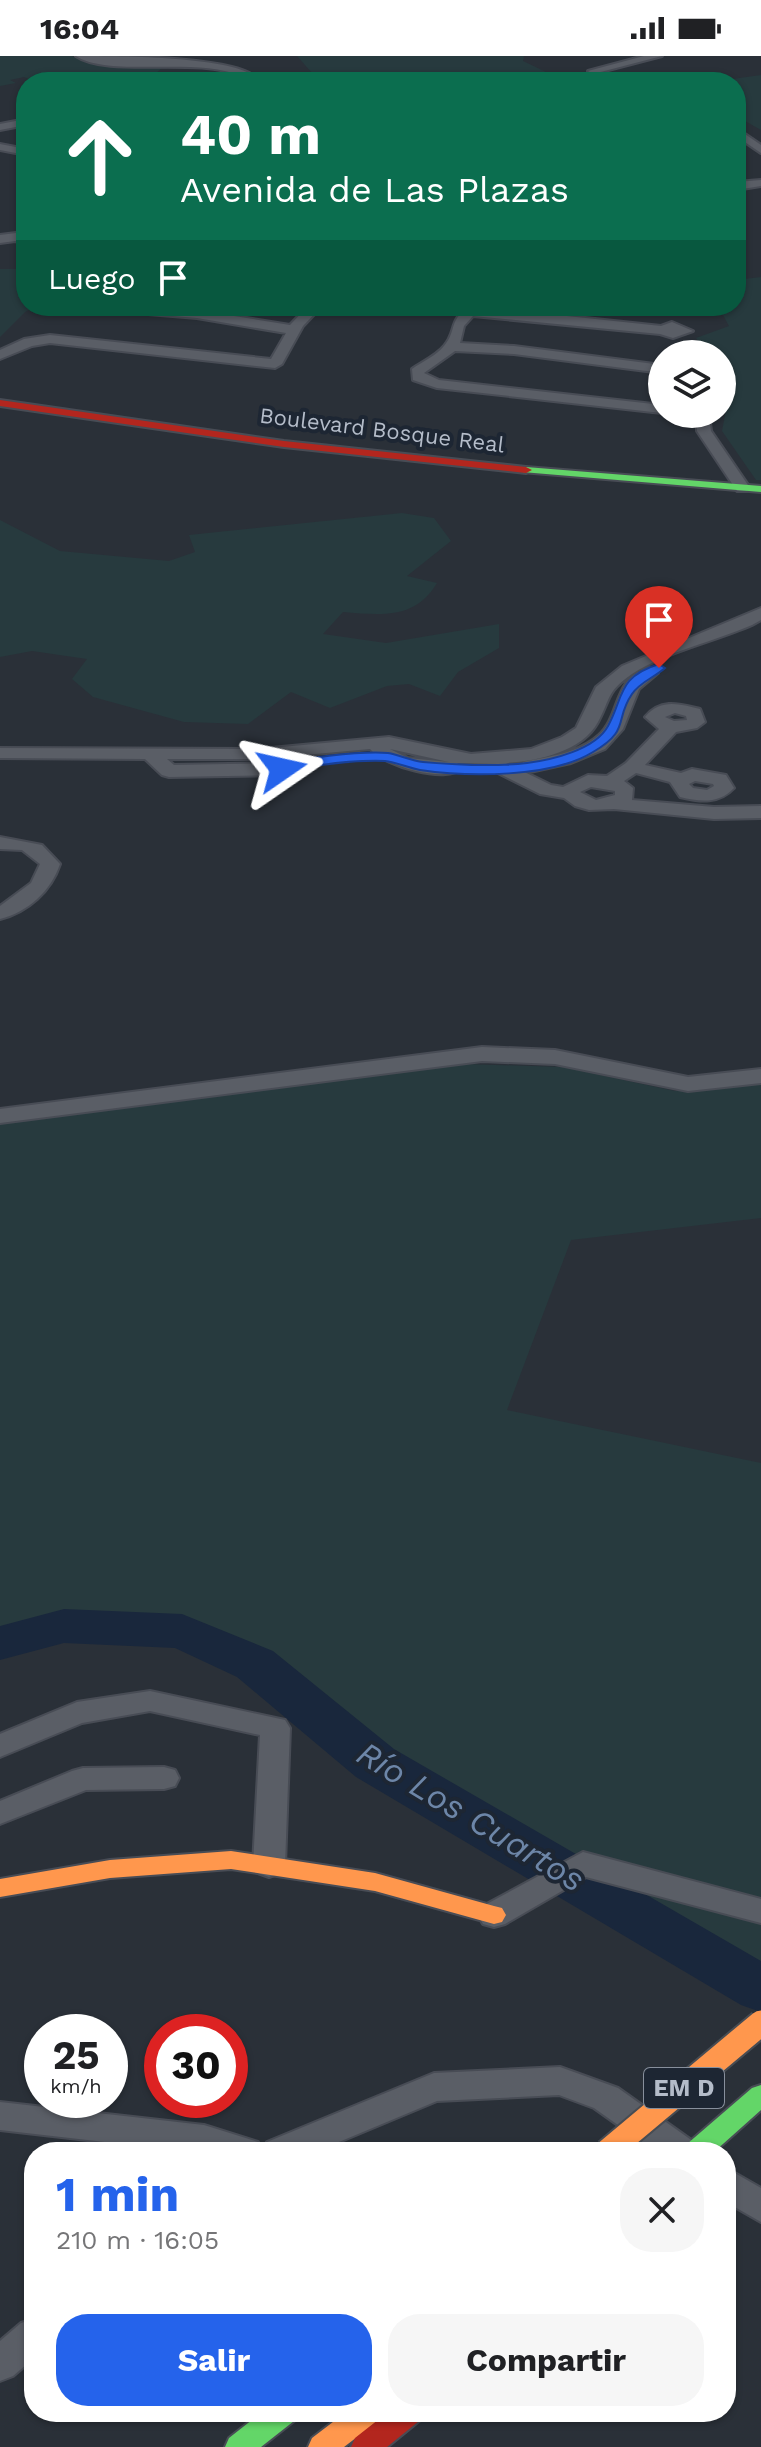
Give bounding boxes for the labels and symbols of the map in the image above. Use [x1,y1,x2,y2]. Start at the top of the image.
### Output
street label: Boulevard Bosque Real [258,403,506,457]
pin [625,586,693,668]
position arrow [240,727,324,811]
water label: Río Los Cuartos [350,1732,592,1900]
speed limit sign: 30 [144,2014,248,2118]
road number: EM D [644,2068,724,2108]

